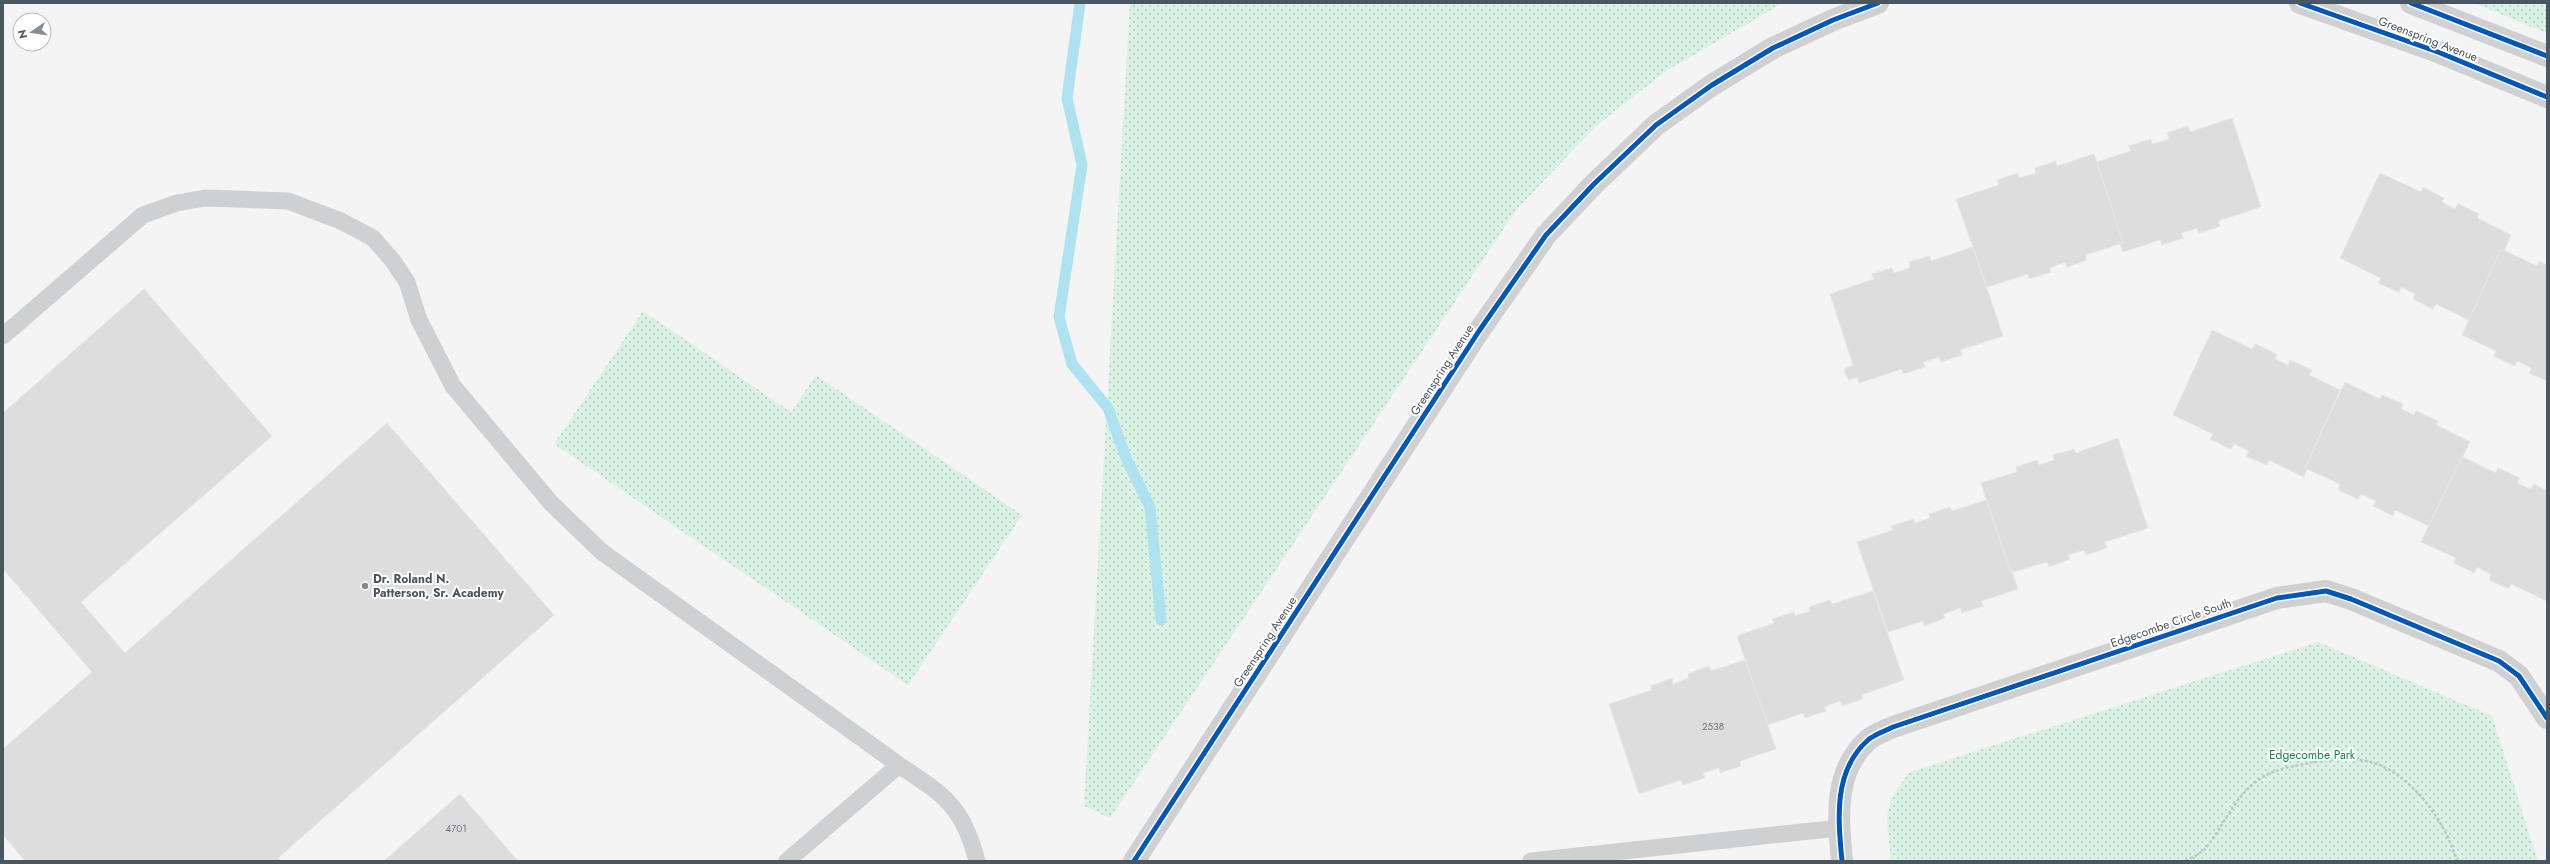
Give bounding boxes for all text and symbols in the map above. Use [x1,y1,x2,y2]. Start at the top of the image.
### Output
north arrow [12,12,52,52]
street label: Greenspring Avenue [2376,12,2480,66]
text: N [13,28,31,40]
street label: Greenspring Avenue [1406,321,1478,419]
place label: Dr. Roland N. Patterson, Sr. Academy [373,570,504,602]
marker: Dr. Roland N. Patterson, Sr. Academy [360,581,370,591]
street label: Greenspring Avenue [1229,593,1301,691]
street label: Edgecombe Circle South [2108,594,2234,652]
house number: 2538 [1702,719,1724,734]
park label: Edgecombe Park [2269,746,2356,764]
house number: 4701 [445,821,467,836]

